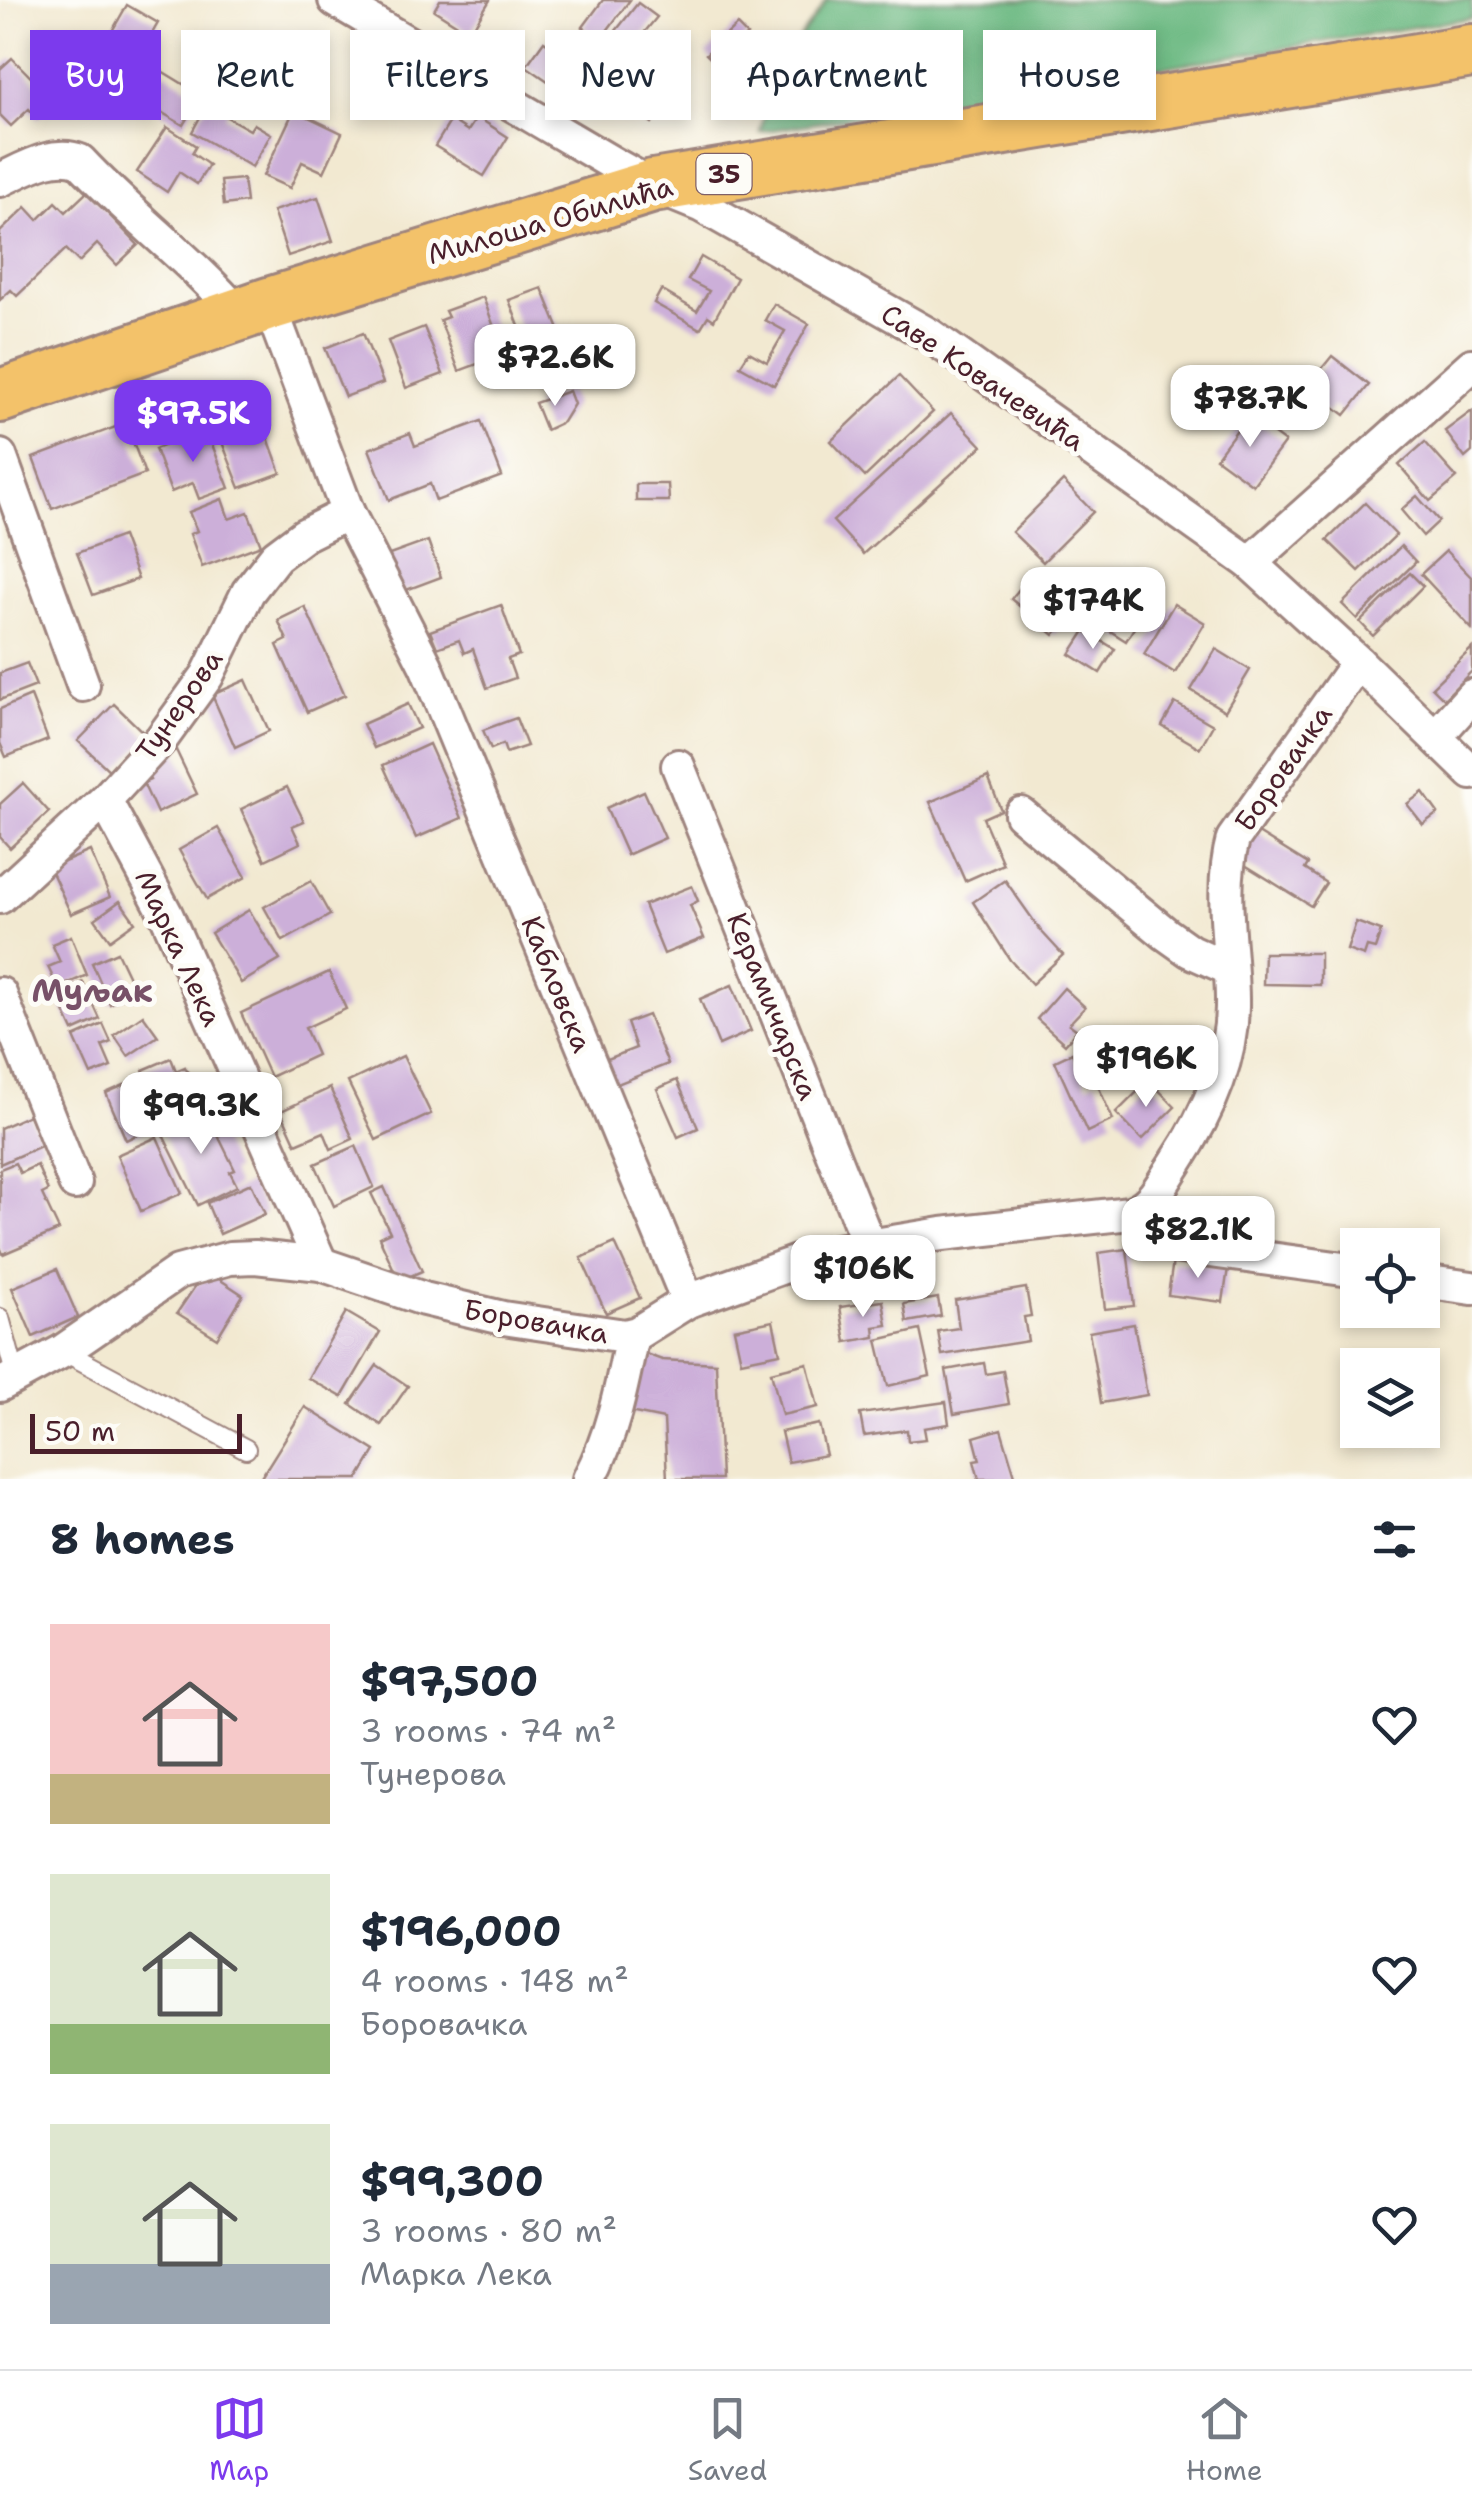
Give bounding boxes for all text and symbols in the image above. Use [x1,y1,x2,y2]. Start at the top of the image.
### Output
chip: Buy [30,30,161,120]
chip: Rent [181,30,330,120]
chip: Filters [350,30,525,120]
chip: New [545,30,691,120]
chip: Apartment [711,30,963,120]
chip: House [983,30,1156,120]
road number: 35 [696,154,752,194]
street label: Милоша Обилића [423,167,677,273]
street label: Саве Ковачевића [874,295,1092,459]
pin: $72.6K [474,324,636,409]
text: $72.6K [496,335,614,378]
pin: $78.7K [1169,365,1331,450]
text: $78.7K [1193,376,1307,419]
pin: $97.5K [112,380,274,465]
text: $97.5K [136,391,250,434]
pin: $174K [1023,567,1163,652]
text: $174K [1042,578,1144,621]
street label: Тунерова [127,642,231,768]
street label: Боровачка [1225,697,1341,839]
street label: Марка Лека [126,864,232,1032]
street label: Керамичарска [718,907,828,1105]
street label: Кабловска [512,910,602,1058]
district label: Муљак [31,969,153,1012]
pin: $196K [1076,1025,1216,1110]
text: $196K [1095,1036,1197,1079]
pin: $99.3K [120,1072,282,1157]
text: $99.3K [142,1083,260,1126]
pin: $82.1K [1117,1196,1279,1281]
text: $82.1K [1144,1207,1252,1250]
map controls [1340,1228,1440,1448]
button: locate [1340,1228,1440,1328]
pin: $106K [793,1235,933,1320]
text: $106K [813,1246,913,1289]
street label: Боровачка [461,1290,611,1352]
button: layers [1340,1348,1440,1448]
scale bar [30,1409,242,1454]
text: 50 m [45,1412,115,1450]
text: 8 homes [50,1511,235,1567]
icon: filters [1367,1512,1422,1567]
text: $97,500 [360,1653,538,1709]
icon: home [130,1664,250,1784]
icon: heart [1367,1697,1422,1752]
text: 3 rooms · 74 m² [360,1709,616,1752]
text: Тунерова [360,1752,506,1795]
text: $196,000 [360,1903,562,1959]
icon: home [130,1914,250,2034]
icon: heart [1367,1947,1422,2002]
text: 4 rooms · 148 m² [360,1959,629,2002]
text: Боровачка [360,2002,527,2045]
text: $99,300 [360,2153,544,2209]
icon: home [130,2164,250,2284]
icon: heart [1367,2197,1422,2252]
text: 3 rooms · 80 m² [360,2209,617,2252]
text: Марка Лека [360,2252,552,2295]
tab: Map [209,2391,269,2489]
tab: Saved [688,2391,767,2489]
tab: Home [1186,2391,1263,2489]

